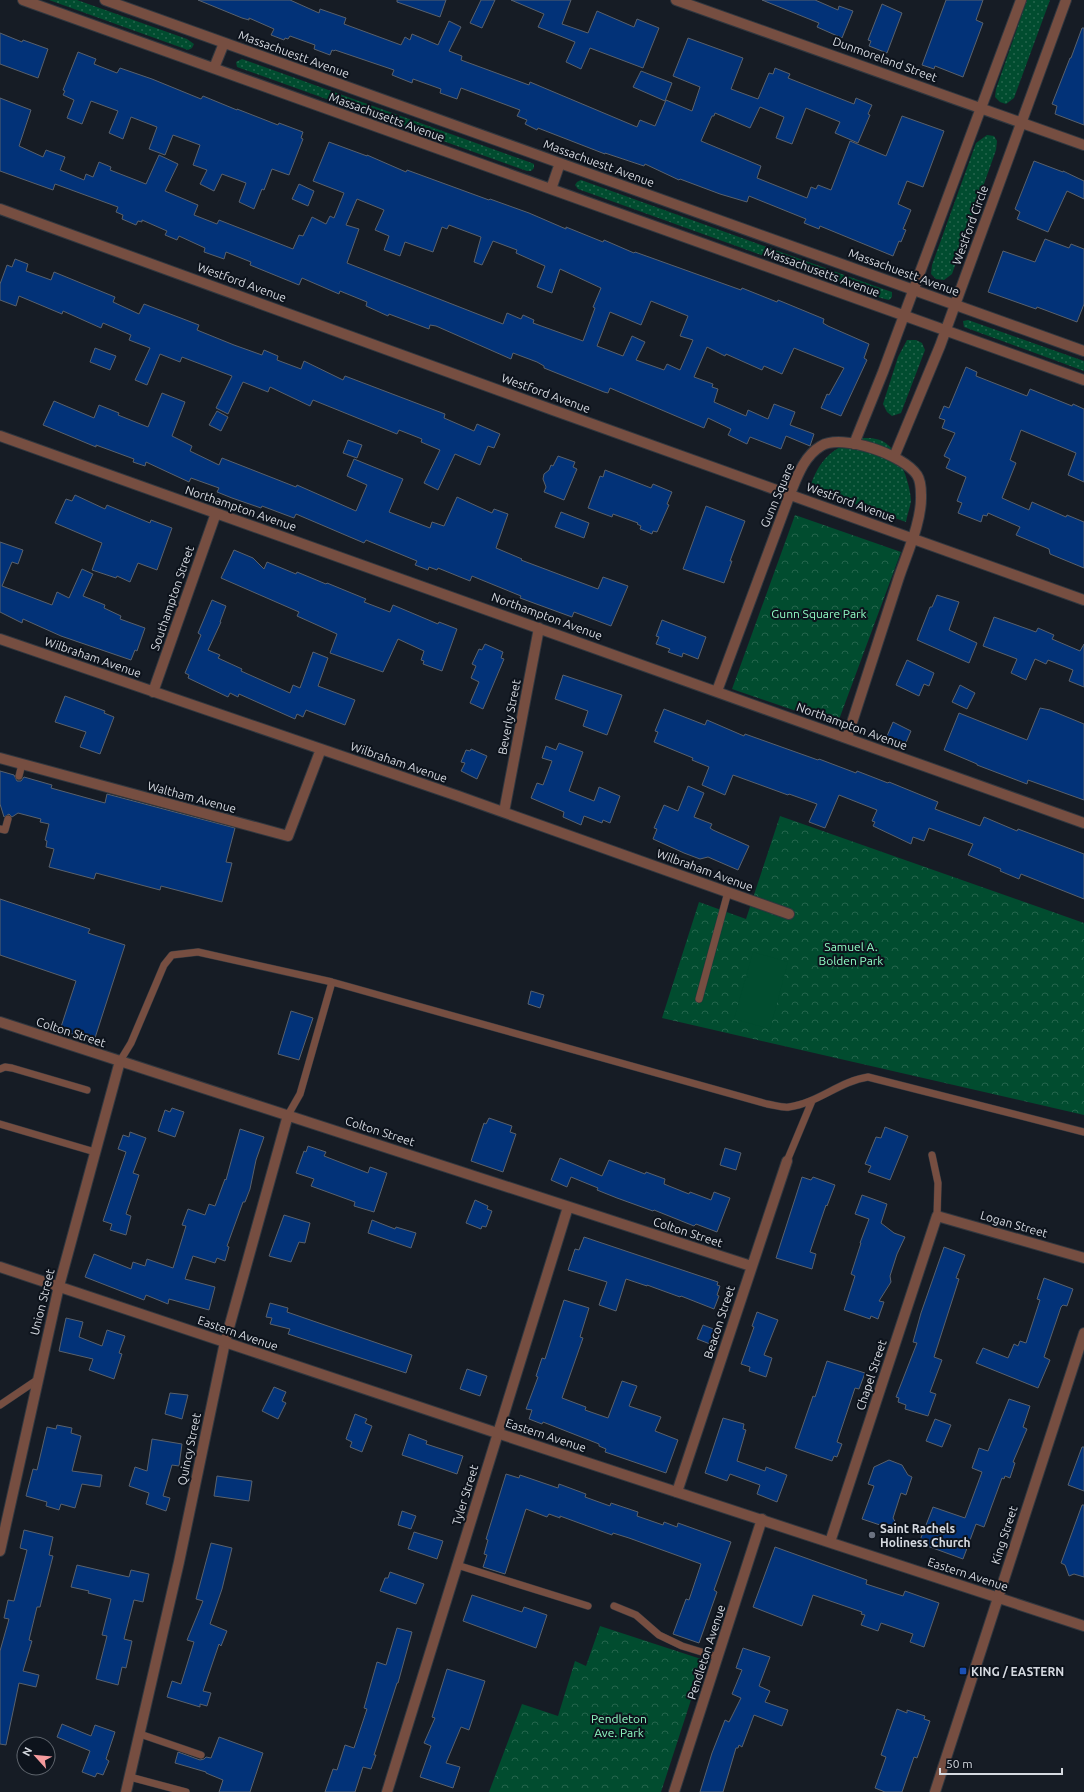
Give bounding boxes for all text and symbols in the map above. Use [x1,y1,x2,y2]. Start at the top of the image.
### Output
street label: Massachuestt Avenue [237,28,351,80]
street label: Dunmoreland Street [831,34,939,84]
street label: Massachusetts Avenue [327,90,447,144]
street label: Massachuestt Avenue [542,137,656,189]
street label: Westford Circle [950,184,990,266]
street label: Massachusetts Avenue [762,245,882,299]
street label: Massachuestt Avenue [847,246,961,298]
street label: Westford Avenue [196,260,288,304]
street label: Westford Avenue [500,371,592,415]
street label: Gunn Square [758,461,796,529]
street label: Westford Avenue [805,480,897,524]
street label: Northampton Avenue [184,483,298,533]
street label: Southampton Street [148,544,196,652]
street label: Northampton Avenue [490,590,604,642]
park label: Gunn Square Park [771,607,867,620]
street label: Wilbraham Avenue [43,634,143,680]
street label: Beverly Street [495,678,523,756]
street label: Northampton Avenue [795,700,909,752]
street label: Wilbraham Avenue [349,739,449,785]
street label: Waltham Avenue [146,779,238,815]
street label: Wilbraham Avenue [655,847,755,893]
park label: Samuel A. Bolden Park [819,940,883,967]
street label: Colton Street [35,1015,108,1049]
street label: Colton Street [344,1114,417,1148]
street label: Logan Street [979,1208,1049,1240]
street label: Colton Street [652,1215,725,1249]
street label: Union Street [27,1267,57,1337]
street label: Beacon Street [701,1284,737,1360]
street label: Eastern Avenue [196,1313,280,1353]
street label: Chapel Street [853,1338,889,1412]
street label: Quincy Street [175,1411,203,1486]
street label: Eastern Avenue [504,1416,588,1454]
street label: Tyler Street [450,1463,480,1527]
street label: King Street [988,1504,1020,1566]
place label: Saint Rachels Holiness Church [880,1522,970,1549]
marker: Saint Rachels Holiness Church [867,1530,877,1540]
street label: Eastern Avenue [926,1555,1010,1593]
street label: Pendleton Avenue [685,1603,727,1701]
place label: KING / EASTERN [971,1665,1064,1678]
marker: KING / EASTERN [958,1666,968,1676]
park label: Pendleton Ave. Park [591,1712,647,1739]
north arrow [16,1736,56,1776]
text: N [20,1745,34,1758]
scale bar [940,1750,1062,1776]
text: 50 m [946,1757,973,1770]

